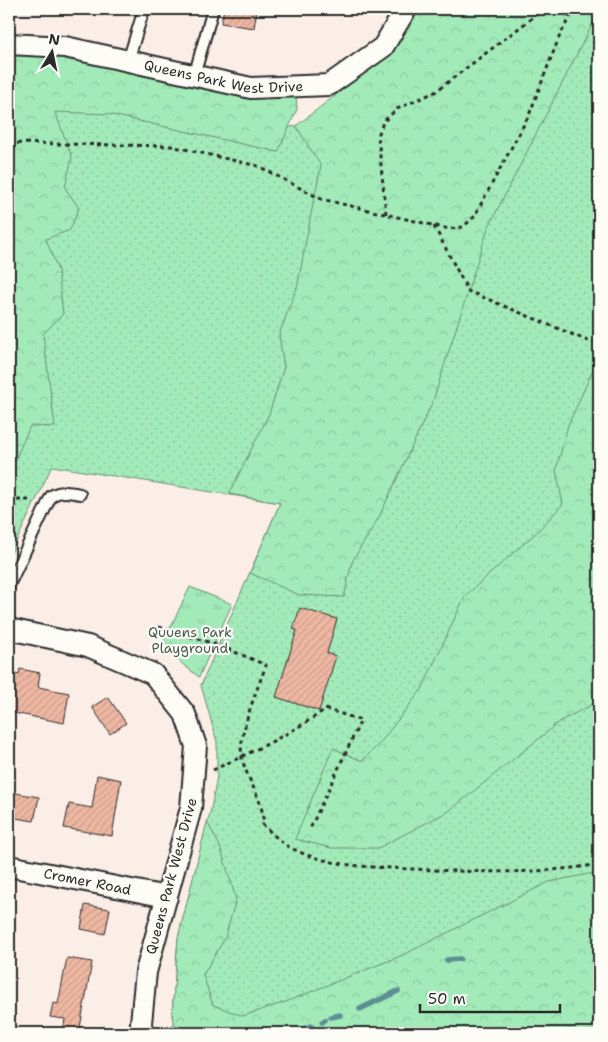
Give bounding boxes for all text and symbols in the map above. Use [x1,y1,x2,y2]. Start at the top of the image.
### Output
north arrow [28,28,78,78]
text: N [47,29,61,49]
street label: Queens Park West Drive [142,56,304,97]
park label: Quuens Park Playground [148,623,232,657]
street label: Queens Park West Drive [141,796,201,956]
street label: Cromer Road [42,864,133,899]
scale bar [420,982,560,1014]
text: 50 m [428,989,466,1009]

